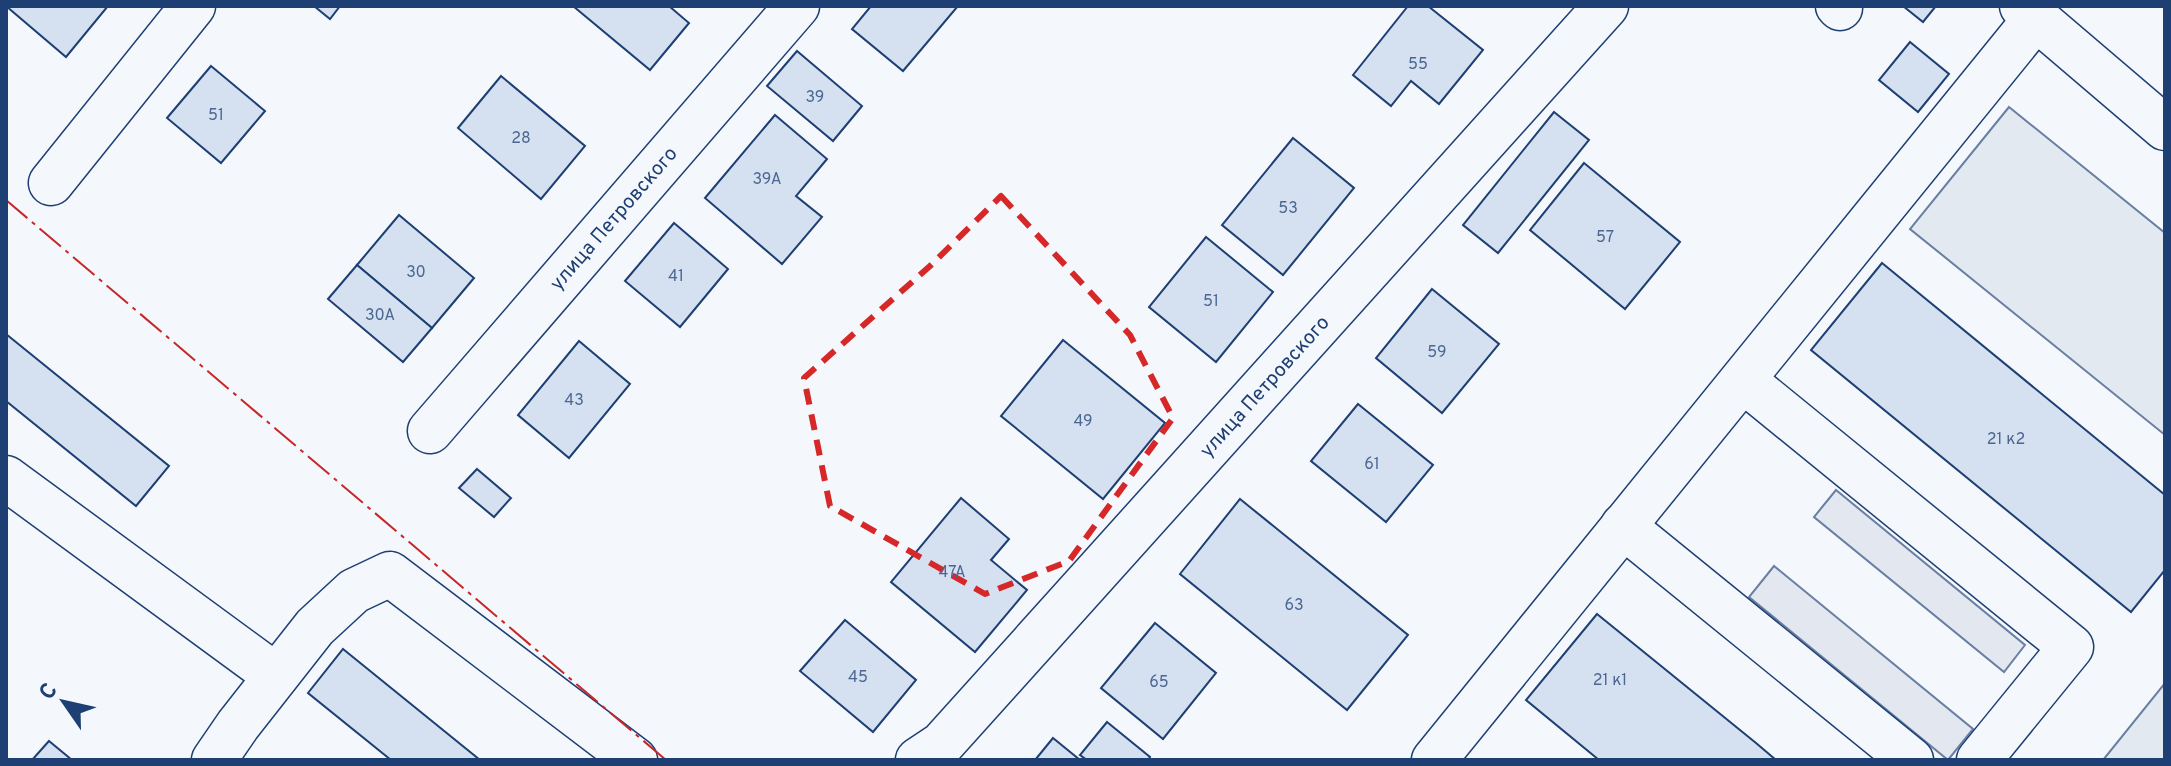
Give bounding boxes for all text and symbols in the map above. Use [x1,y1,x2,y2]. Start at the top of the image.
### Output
house number: 55 [1408,55,1428,75]
house number: 39 [806,88,824,108]
house number: 51 [208,106,224,126]
house number: 28 [511,129,531,149]
street label: улица Петровского [545,142,684,297]
house number: 39А [752,170,782,190]
house number: 53 [1278,199,1298,219]
house number: 57 [1596,228,1614,248]
house number: 30 [406,263,426,283]
house number: 41 [668,267,684,287]
house number: 51 [1203,292,1219,312]
house number: 30А [365,306,395,326]
street label: улица Петровского [1195,311,1336,464]
house number: 59 [1427,343,1447,363]
house number: 43 [564,391,584,411]
house number: 49 [1073,412,1093,432]
house number: 21 к2 [1987,430,2025,450]
house number: 61 [1364,455,1380,475]
house number: 47А [938,563,966,583]
house number: 63 [1284,596,1304,616]
north arrow [24,662,104,742]
house number: 45 [848,668,868,688]
house number: 21 к1 [1593,671,1627,691]
house number: 65 [1149,673,1169,693]
text: С [34,679,65,706]

